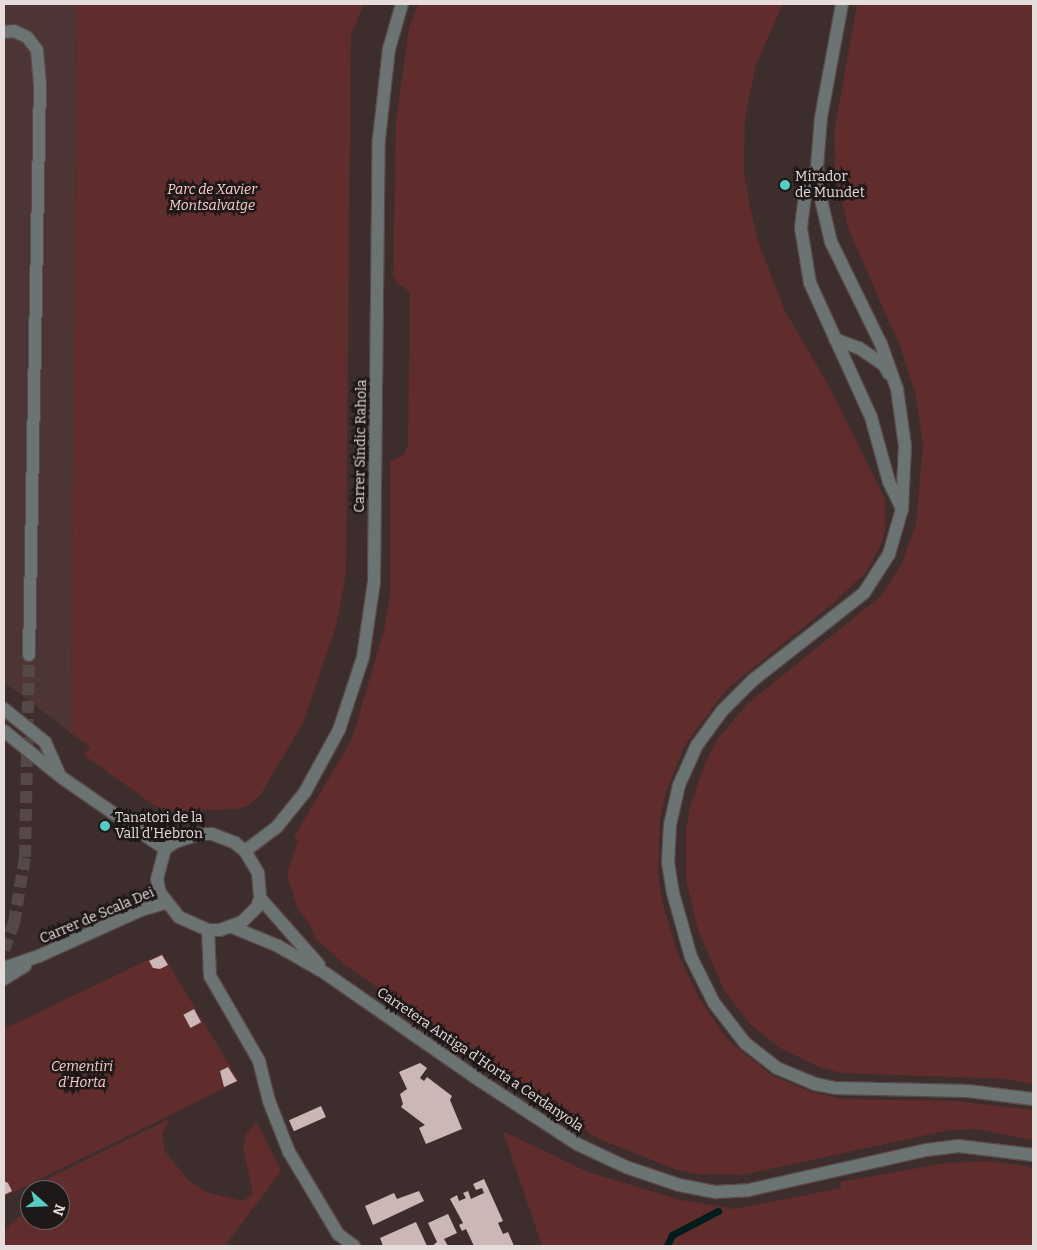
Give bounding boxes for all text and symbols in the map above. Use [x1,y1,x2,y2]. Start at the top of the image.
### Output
place label: Mirador de Mundet [795,169,865,202]
marker: Mirador de Mundet [779,179,791,191]
park label: Parc de Xavier Montsalvatge [167,182,257,214]
street label: Carrer Síndic Rahola [351,379,371,513]
place label: Tanatori de la Vall d'Hebron [115,810,203,842]
marker: Tanatori de la Vall d'Hebron [99,820,111,832]
street label: Carrer de Scala Dei [37,884,157,948]
street label: Carretera Antiga d'Horta a Cerdanyola [373,984,587,1136]
park label: Cementiri d'Horta [51,1059,113,1092]
north arrow [20,1180,70,1230]
text: N [49,1202,68,1218]

